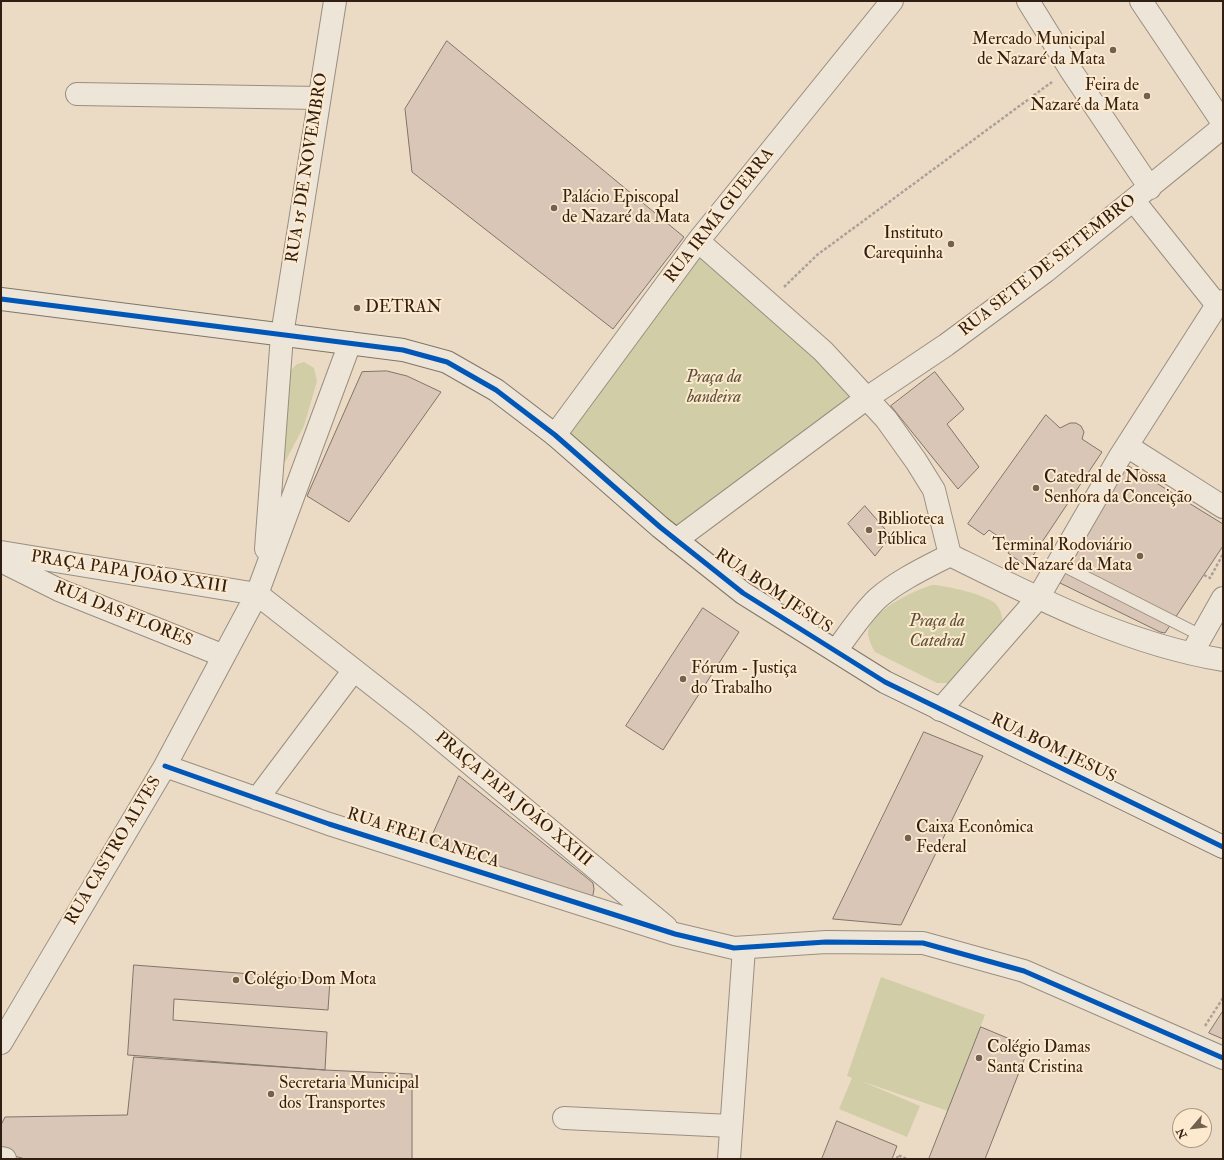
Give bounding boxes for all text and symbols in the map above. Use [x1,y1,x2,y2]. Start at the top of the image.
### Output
place label: Mercado Municipal de Nazaré da Mata [972,30,1105,70]
marker: Mercado Municipal de Nazaré da Mata [1108,45,1118,55]
street label: RUA 15 DE NOVEMBRO [283,72,333,264]
place label: Feira de Nazaré da Mata [1030,76,1139,116]
marker: Feira de Nazaré da Mata [1142,91,1152,101]
street label: RUA IRMÃ GUERRA [661,144,779,288]
place label: Palácio Episcopal de Nazaré da Mata [562,188,690,228]
street label: RUA SETE DE SETEMBRO [955,190,1141,342]
marker: Palácio Episcopal de Nazaré da Mata [549,203,559,213]
place label: Instituto Carequinha [863,224,943,264]
marker: Instituto Carequinha [946,239,956,249]
place label: DETRAN [365,298,442,318]
marker: DETRAN [352,303,362,313]
park label: Praça da bandeira [686,368,742,408]
place label: Catedral de Nossa Senhora da Conceição [1044,468,1192,508]
marker: Catedral de Nossa Senhora da Conceição [1031,483,1041,493]
place label: Biblioteca Pública [877,510,944,550]
marker: Biblioteca Pública [864,525,874,535]
place label: Terminal Rodoviário de Nazaré da Mata [992,536,1132,576]
street label: RUA BOM JESUS [711,545,835,639]
street label: PRAÇA PAPA JOÃO XXIII [29,547,229,599]
marker: Terminal Rodoviário de Nazaré da Mata [1135,551,1145,561]
street label: RUA DAS FLORES [51,578,195,652]
park label: Praça da Catedral [909,612,965,652]
place label: Fórum - Justiça do Trabalho [691,659,797,699]
marker: Fórum - Justiça do Trabalho [678,674,688,684]
street label: RUA BOM JESUS [987,710,1119,788]
street label: PRAÇA PAPA JOÃO XXIII [430,728,596,872]
street label: RUA CASTRO ALVES [62,773,166,929]
street label: RUA FREI CANECA [344,805,502,873]
place label: Caixa Econômica Federal [916,818,1034,858]
marker: Caixa Econômica Federal [903,833,913,843]
place label: Colégio Dom Mota [244,970,376,990]
marker: Colégio Dom Mota [231,975,241,985]
place label: Colégio Damas Santa Cristina [987,1038,1090,1078]
marker: Colégio Damas Santa Cristina [974,1053,984,1063]
place label: Secretaria Municipal dos Transportes [279,1074,419,1114]
marker: Secretaria Municipal dos Transportes [266,1089,276,1099]
north arrow [1172,1108,1212,1148]
text: N [1174,1126,1190,1141]

